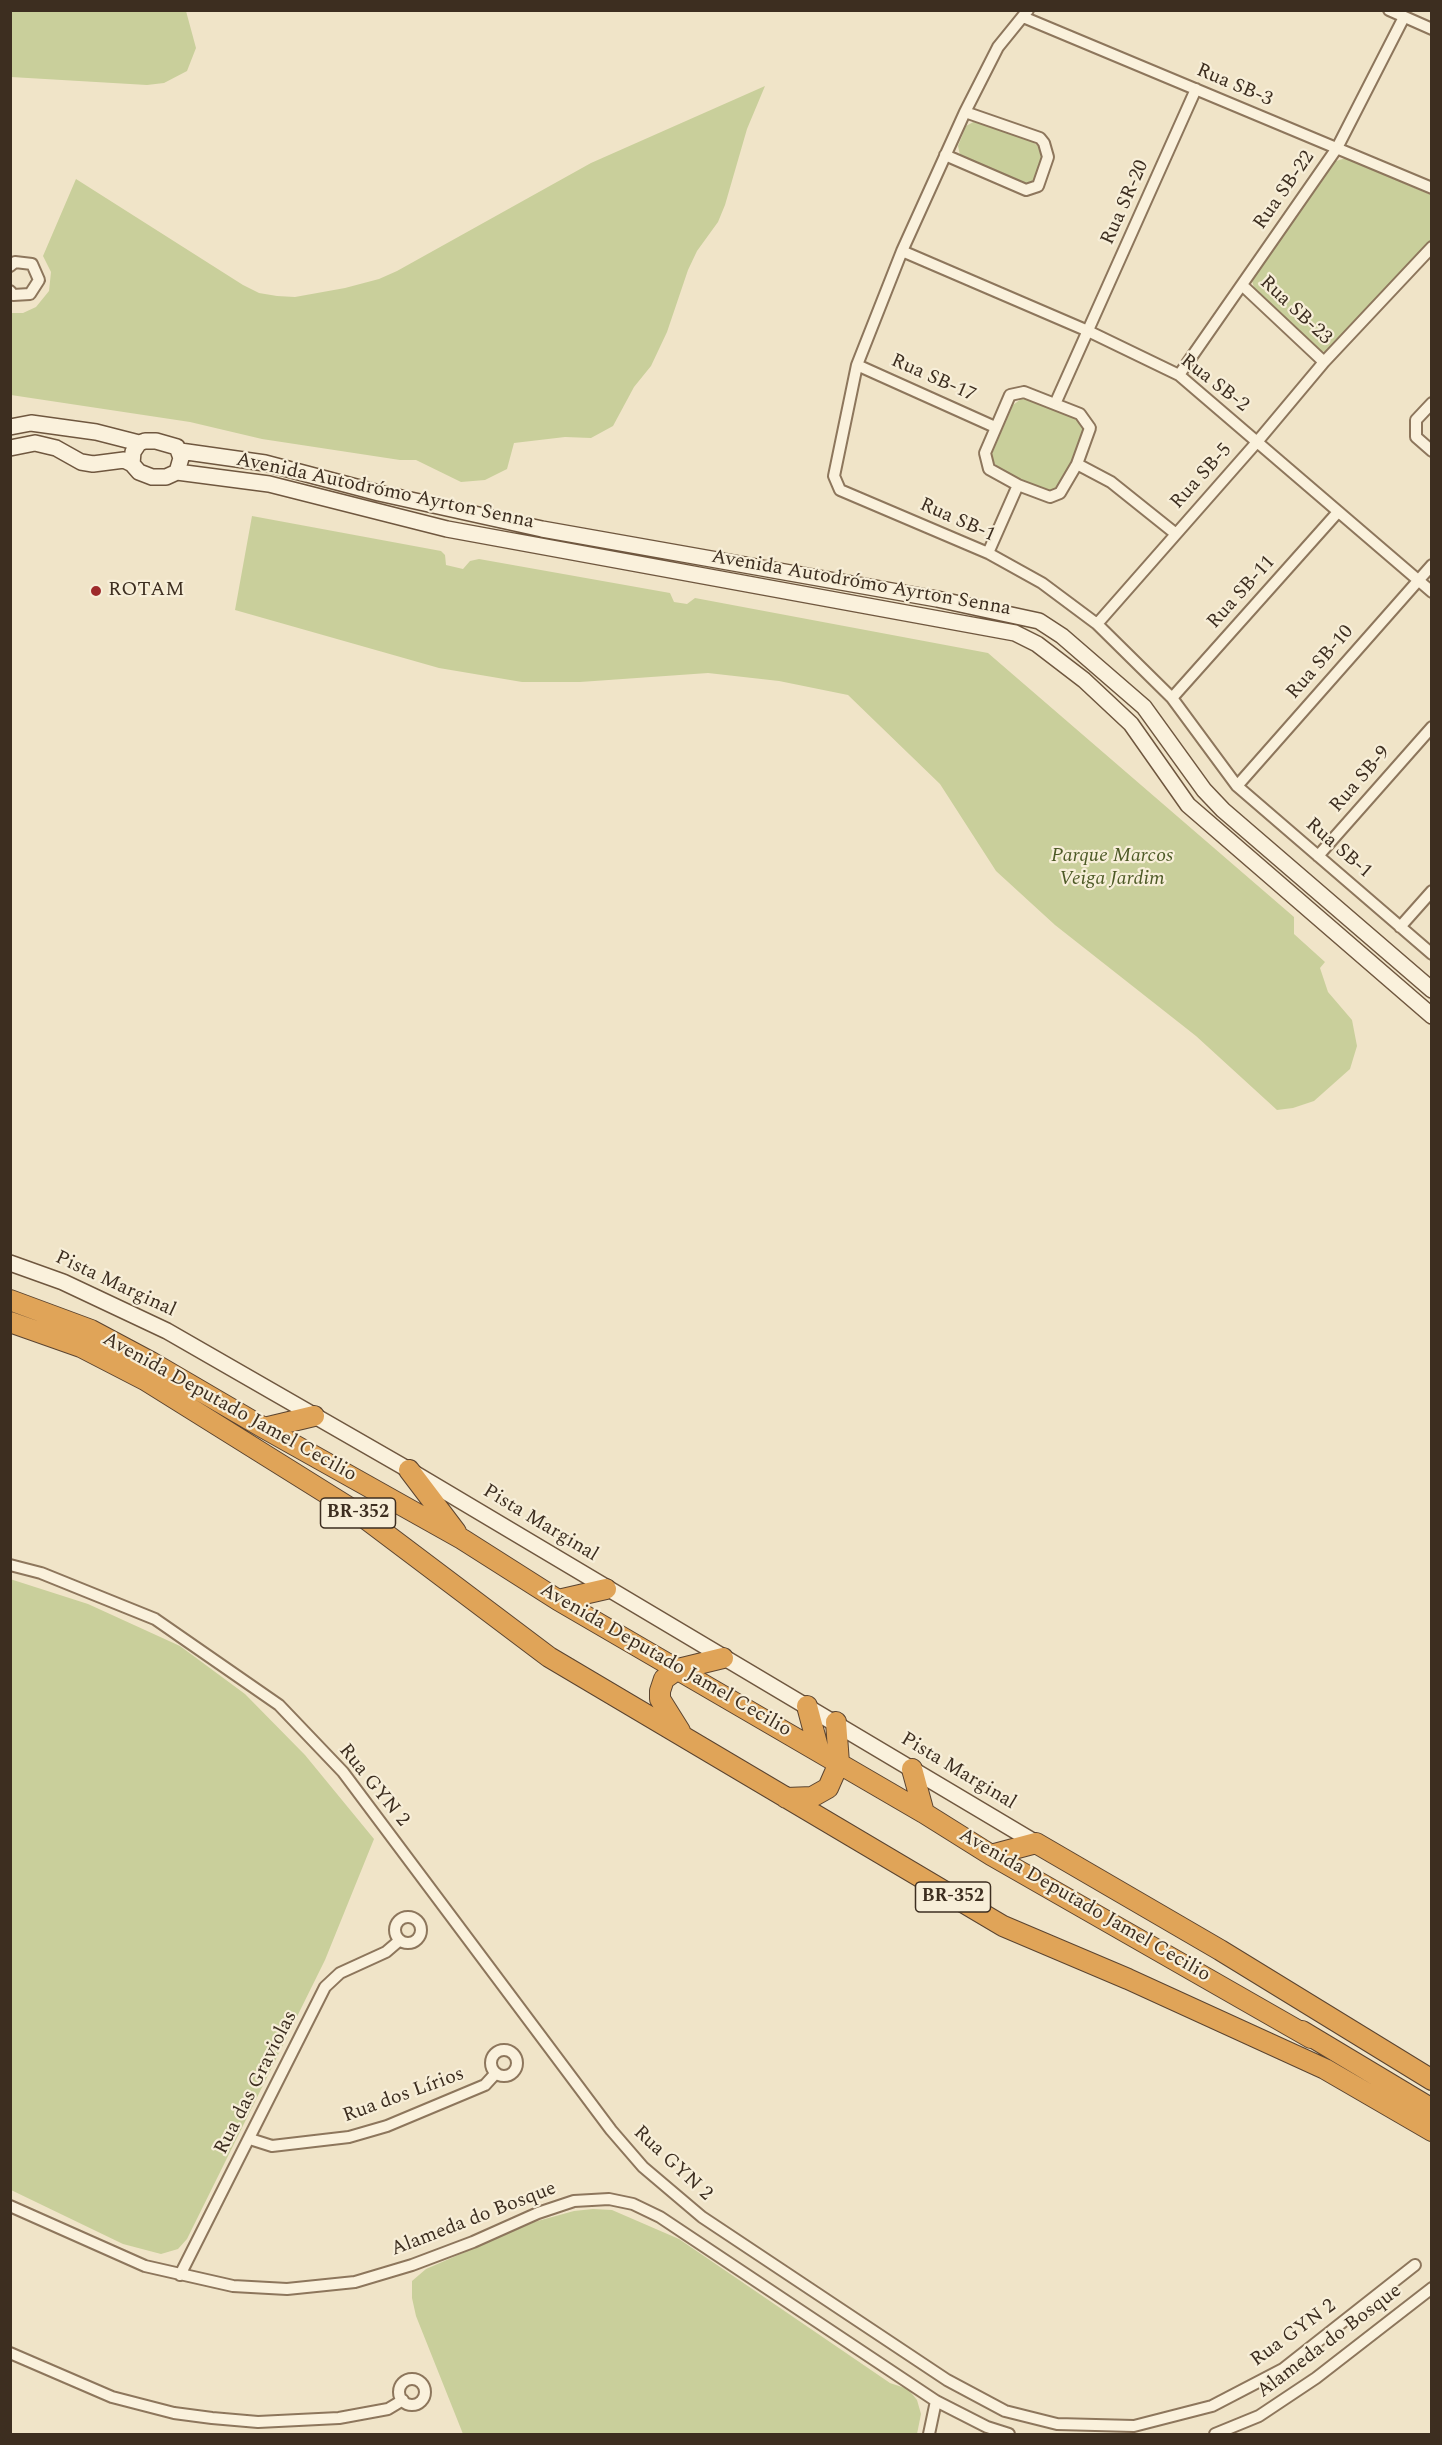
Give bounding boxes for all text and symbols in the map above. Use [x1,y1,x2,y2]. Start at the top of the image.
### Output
street label: Rua SB-3 [1192,59,1276,113]
street label: Rua SB-22 [1249,147,1321,235]
street label: Rua SR-20 [1097,157,1155,249]
street label: Rua SB-23 [1254,271,1336,351]
street label: Rua SB-17 [887,350,979,408]
street label: Rua SB-2 [1175,350,1253,418]
street label: Rua SB-5 [1166,439,1238,515]
street label: Avenida Autodrómo Ayrton Senna [234,449,536,535]
street label: Rua SB-1 [915,494,999,548]
street label: Avenida Autodrómo Ayrton Senna [709,546,1013,622]
street label: Rua SB-11 [1203,551,1281,635]
place label: ROTAM [108,579,184,603]
marker: ROTAM [89,584,103,598]
street label: Rua SB-10 [1282,621,1360,705]
street label: Rua SB-9 [1326,742,1396,818]
street label: Rua SB-1 [1300,814,1376,884]
park label: Parque Marcos Veiga Jardim [1051,845,1173,892]
street label: Pista Marginal [51,1247,179,1323]
street label: Avenida Deputado Jamel Cecilio [98,1328,360,1488]
street label: Pista Marginal [478,1480,602,1568]
road number: BR-352 [320,1498,395,1528]
street label: Avenida Deputado Jamel Cecilio [535,1579,795,1743]
street label: Pista Marginal [896,1728,1020,1816]
street label: Rua GYN 2 [332,1740,414,1832]
street label: Avenida Deputado Jamel Cecilio [954,1824,1214,1988]
road number: BR-352 [916,1882,990,1912]
street label: Rua das Graviolas [210,2007,304,2159]
street label: Rua dos Lírios [340,2063,468,2129]
street label: Rua GYN 2 [627,2121,717,2207]
street label: Alameda do Bosque [388,2177,560,2263]
street label: Alameda do Bosque [1253,2280,1407,2404]
street label: Rua GYN 2 [1247,2295,1341,2373]

